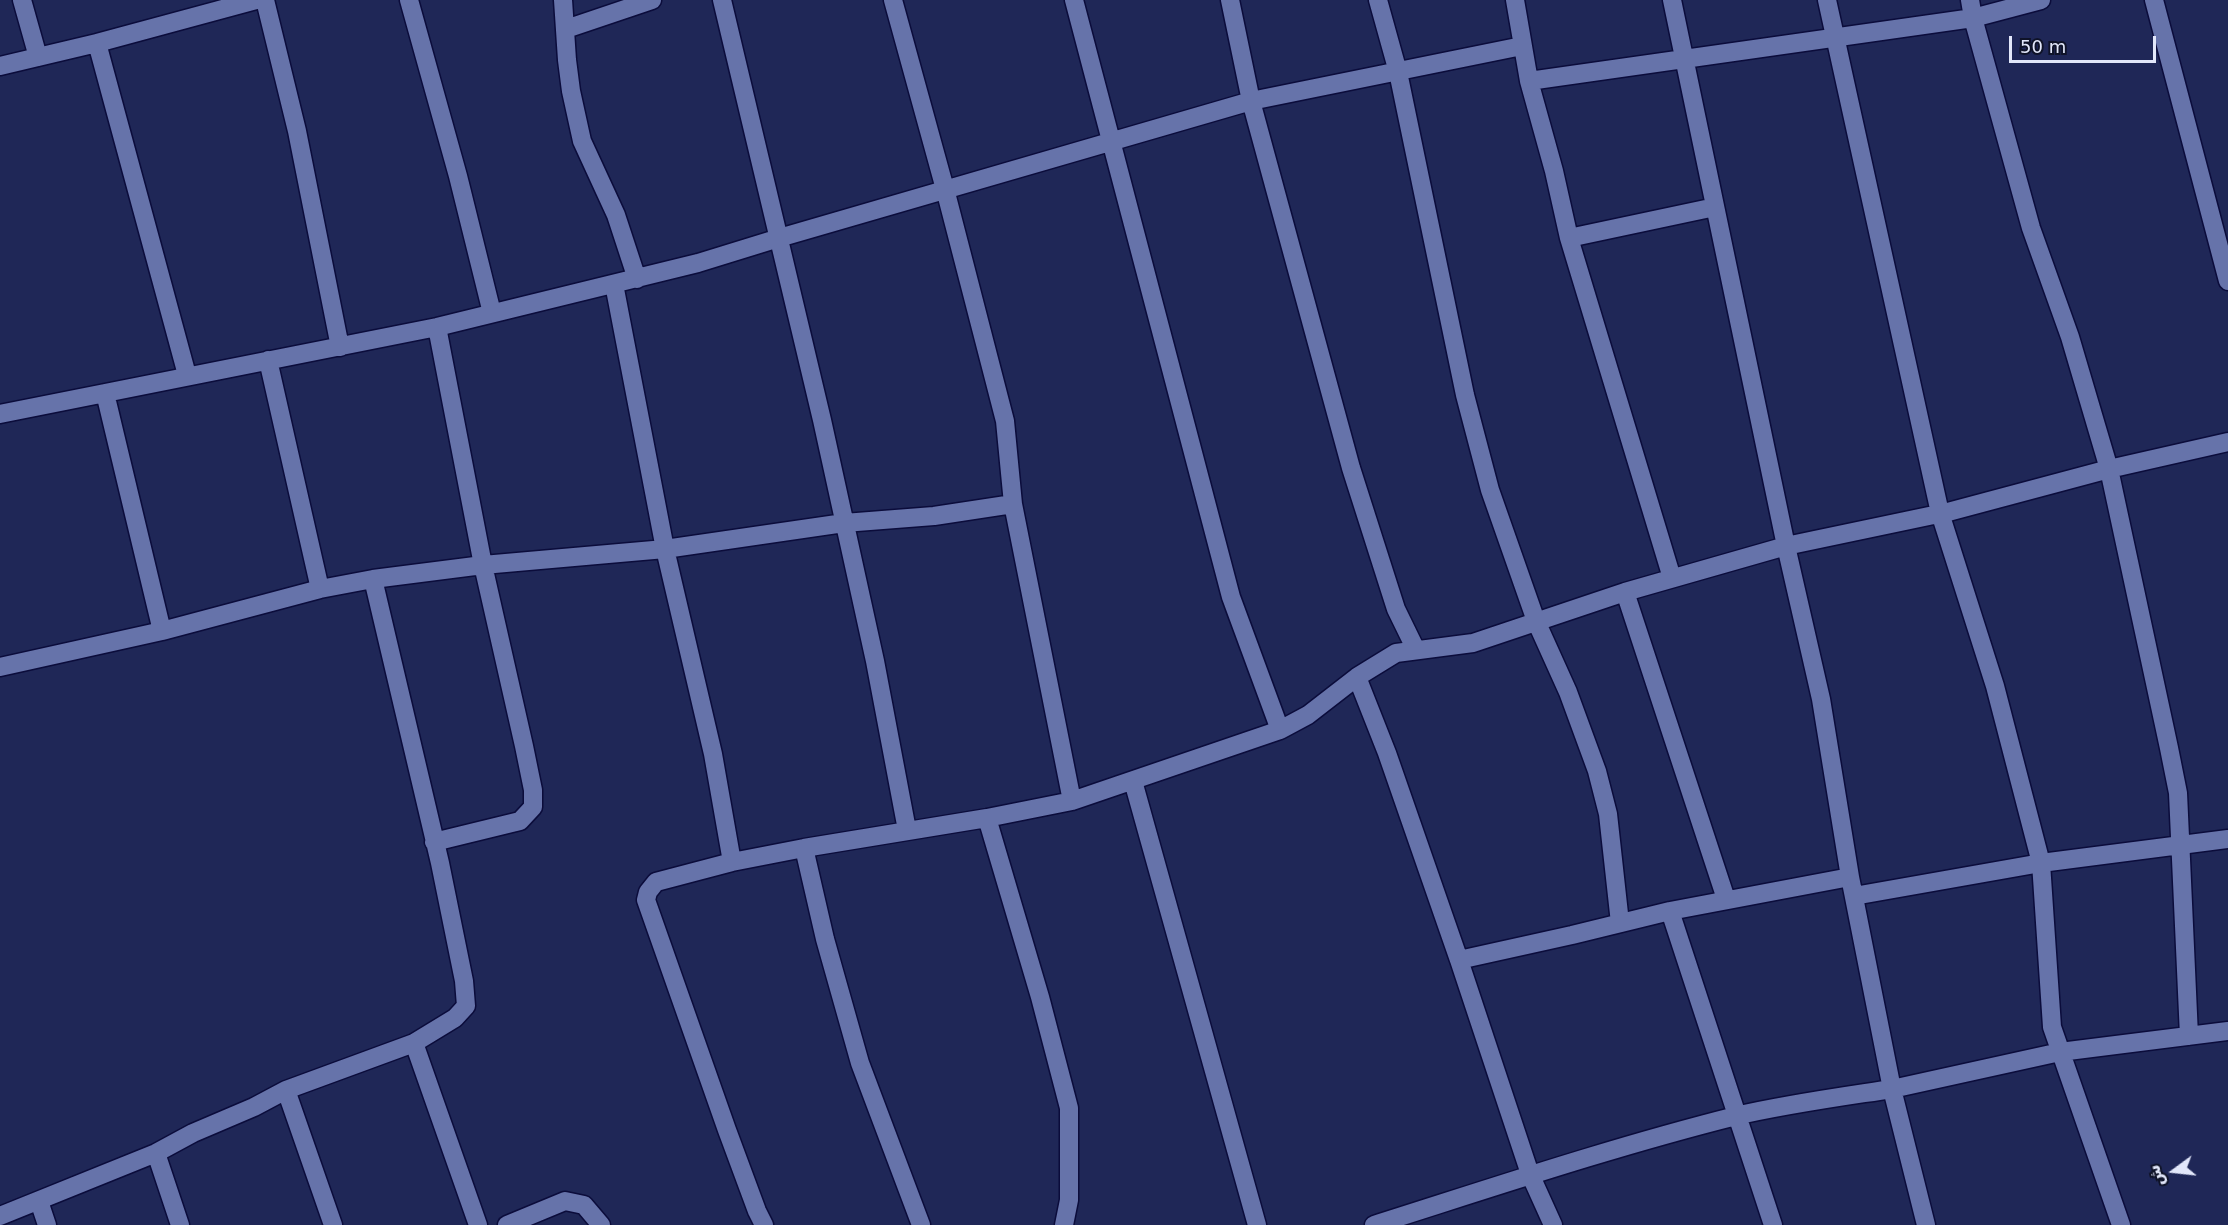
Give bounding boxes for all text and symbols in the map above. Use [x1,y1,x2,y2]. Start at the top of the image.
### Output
scale bar [2012,24,2159,62]
text: 50 m [2020,36,2066,57]
north arrow [2144,1141,2204,1201]
text: ش [2144,1163,2168,1189]

